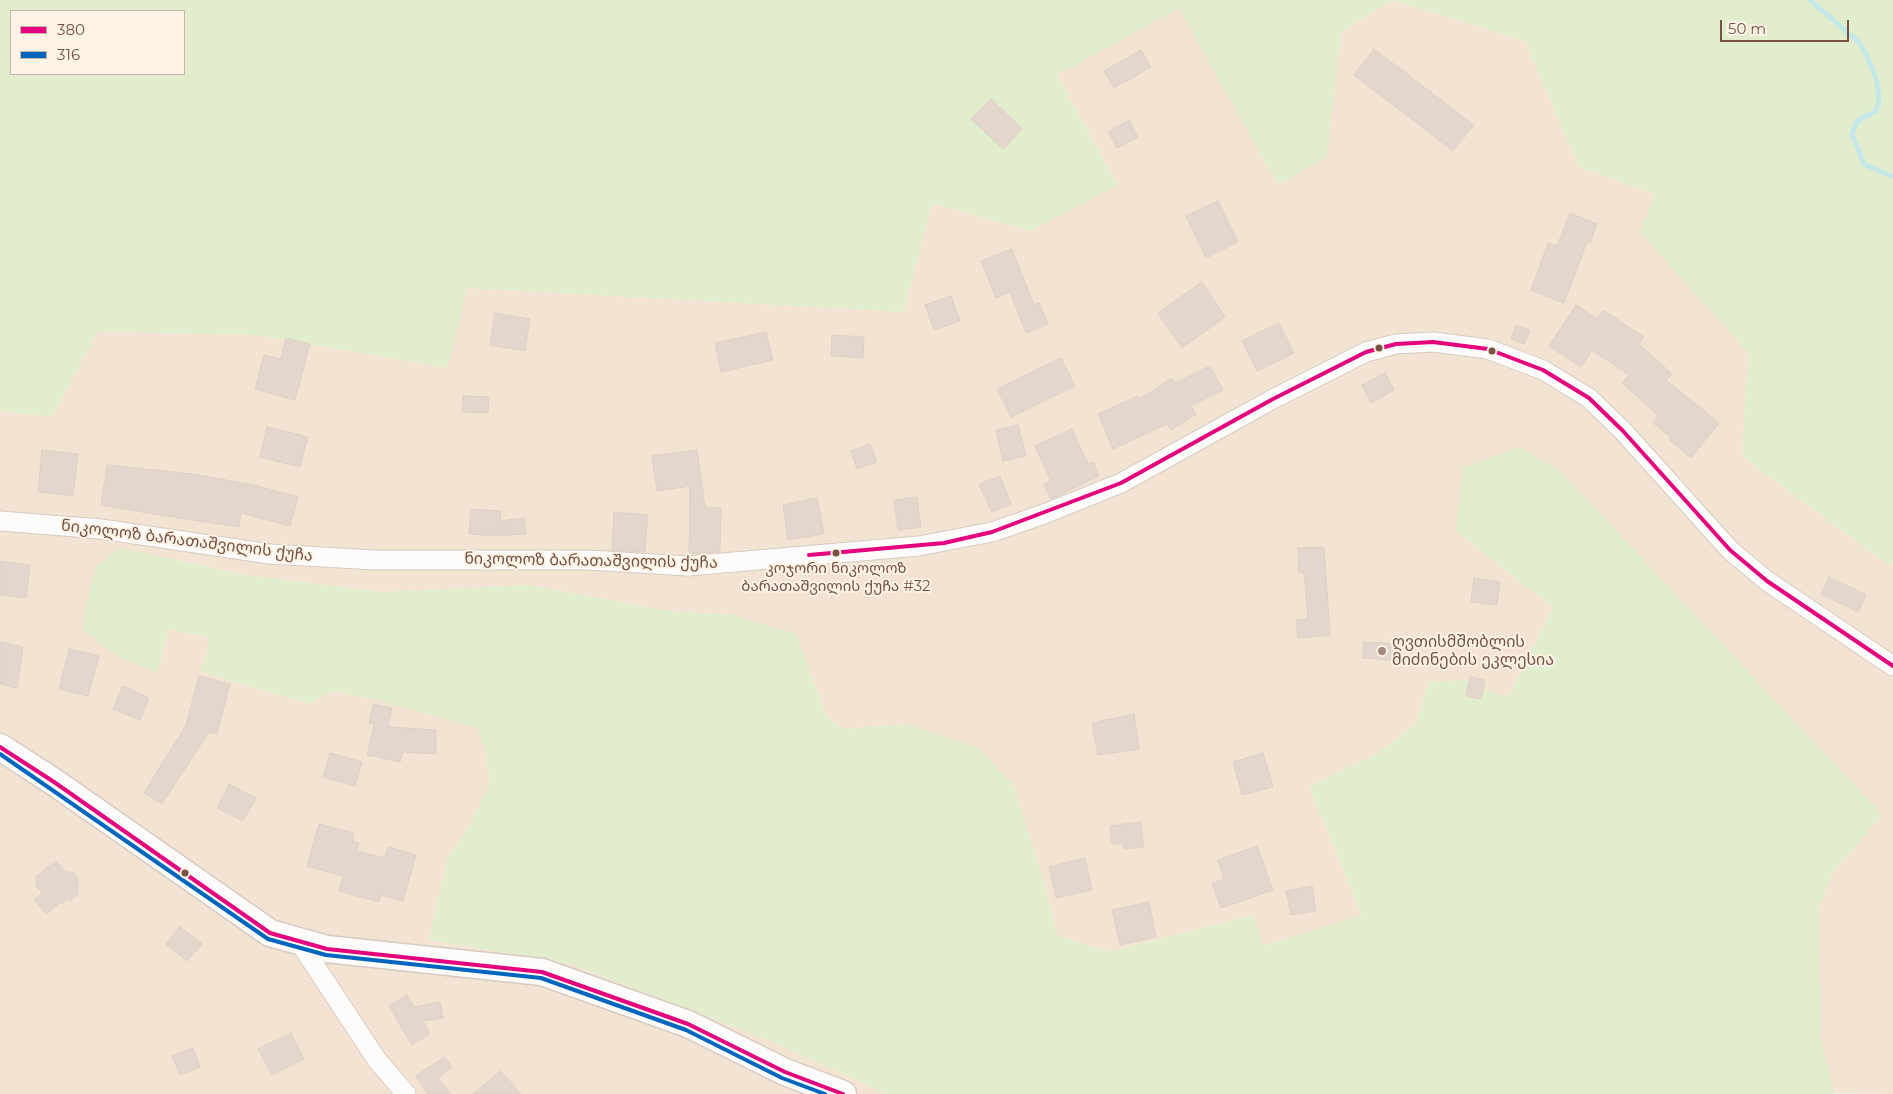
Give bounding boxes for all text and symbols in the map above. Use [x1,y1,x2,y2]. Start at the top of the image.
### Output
legend [10,10,185,75]
scale bar [1723,10,1852,42]
text: 50 m [1728,19,1766,38]
text: 380 [57,20,85,39]
text: 316 [57,45,80,64]
unlabelled marker [1374,343,1384,353]
unlabelled marker [1487,346,1497,356]
street label: ნიკოლოზ ბარათაშვილის ქუჩა [60,516,314,566]
marker: კოჯორი ნიკოლოზ ბარათაშვილის ქუჩა #32 [831,548,841,558]
street label: ნიკოლოზ ბარათაშვილის ქუჩა [464,549,718,573]
place label: კოჯორი ნიკოლოზ ბარათაშვილის ქუჩა #32 [741,560,931,595]
place label: ღვთისმშობლის მიძინების ეკლესია [1392,632,1554,670]
marker: ღვთისმშობლის მიძინების ეკლესია [1376,645,1388,657]
unlabelled marker [180,868,190,878]

